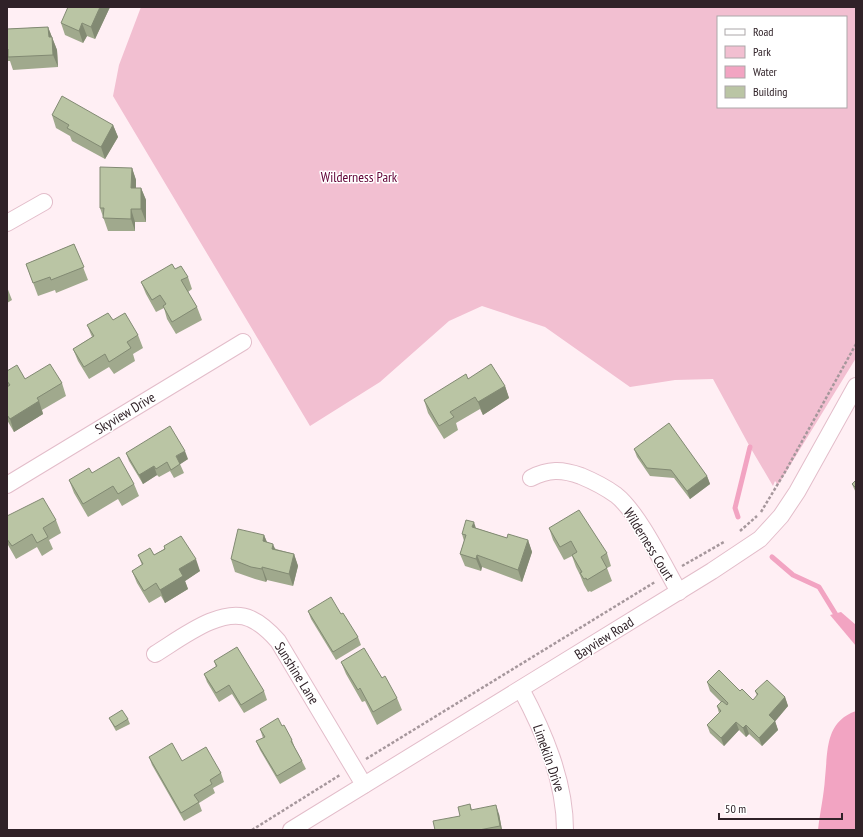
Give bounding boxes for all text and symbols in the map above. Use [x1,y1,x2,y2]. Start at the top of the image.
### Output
legend [717,16,847,108]
text: Road [753,24,773,39]
text: Park [753,44,771,59]
text: Water [753,64,778,79]
text: Building [753,84,788,99]
park label: Wilderness Park [321,168,398,186]
street label: Skyview Drive [91,388,159,438]
street label: Wilderness Court [620,504,678,584]
street label: Bayview Road [571,613,637,663]
street label: Sunshine Lane [271,638,323,708]
street label: Limekiln Drive [529,722,569,794]
scale bar [719,795,842,821]
text: 50 m [725,801,746,816]

